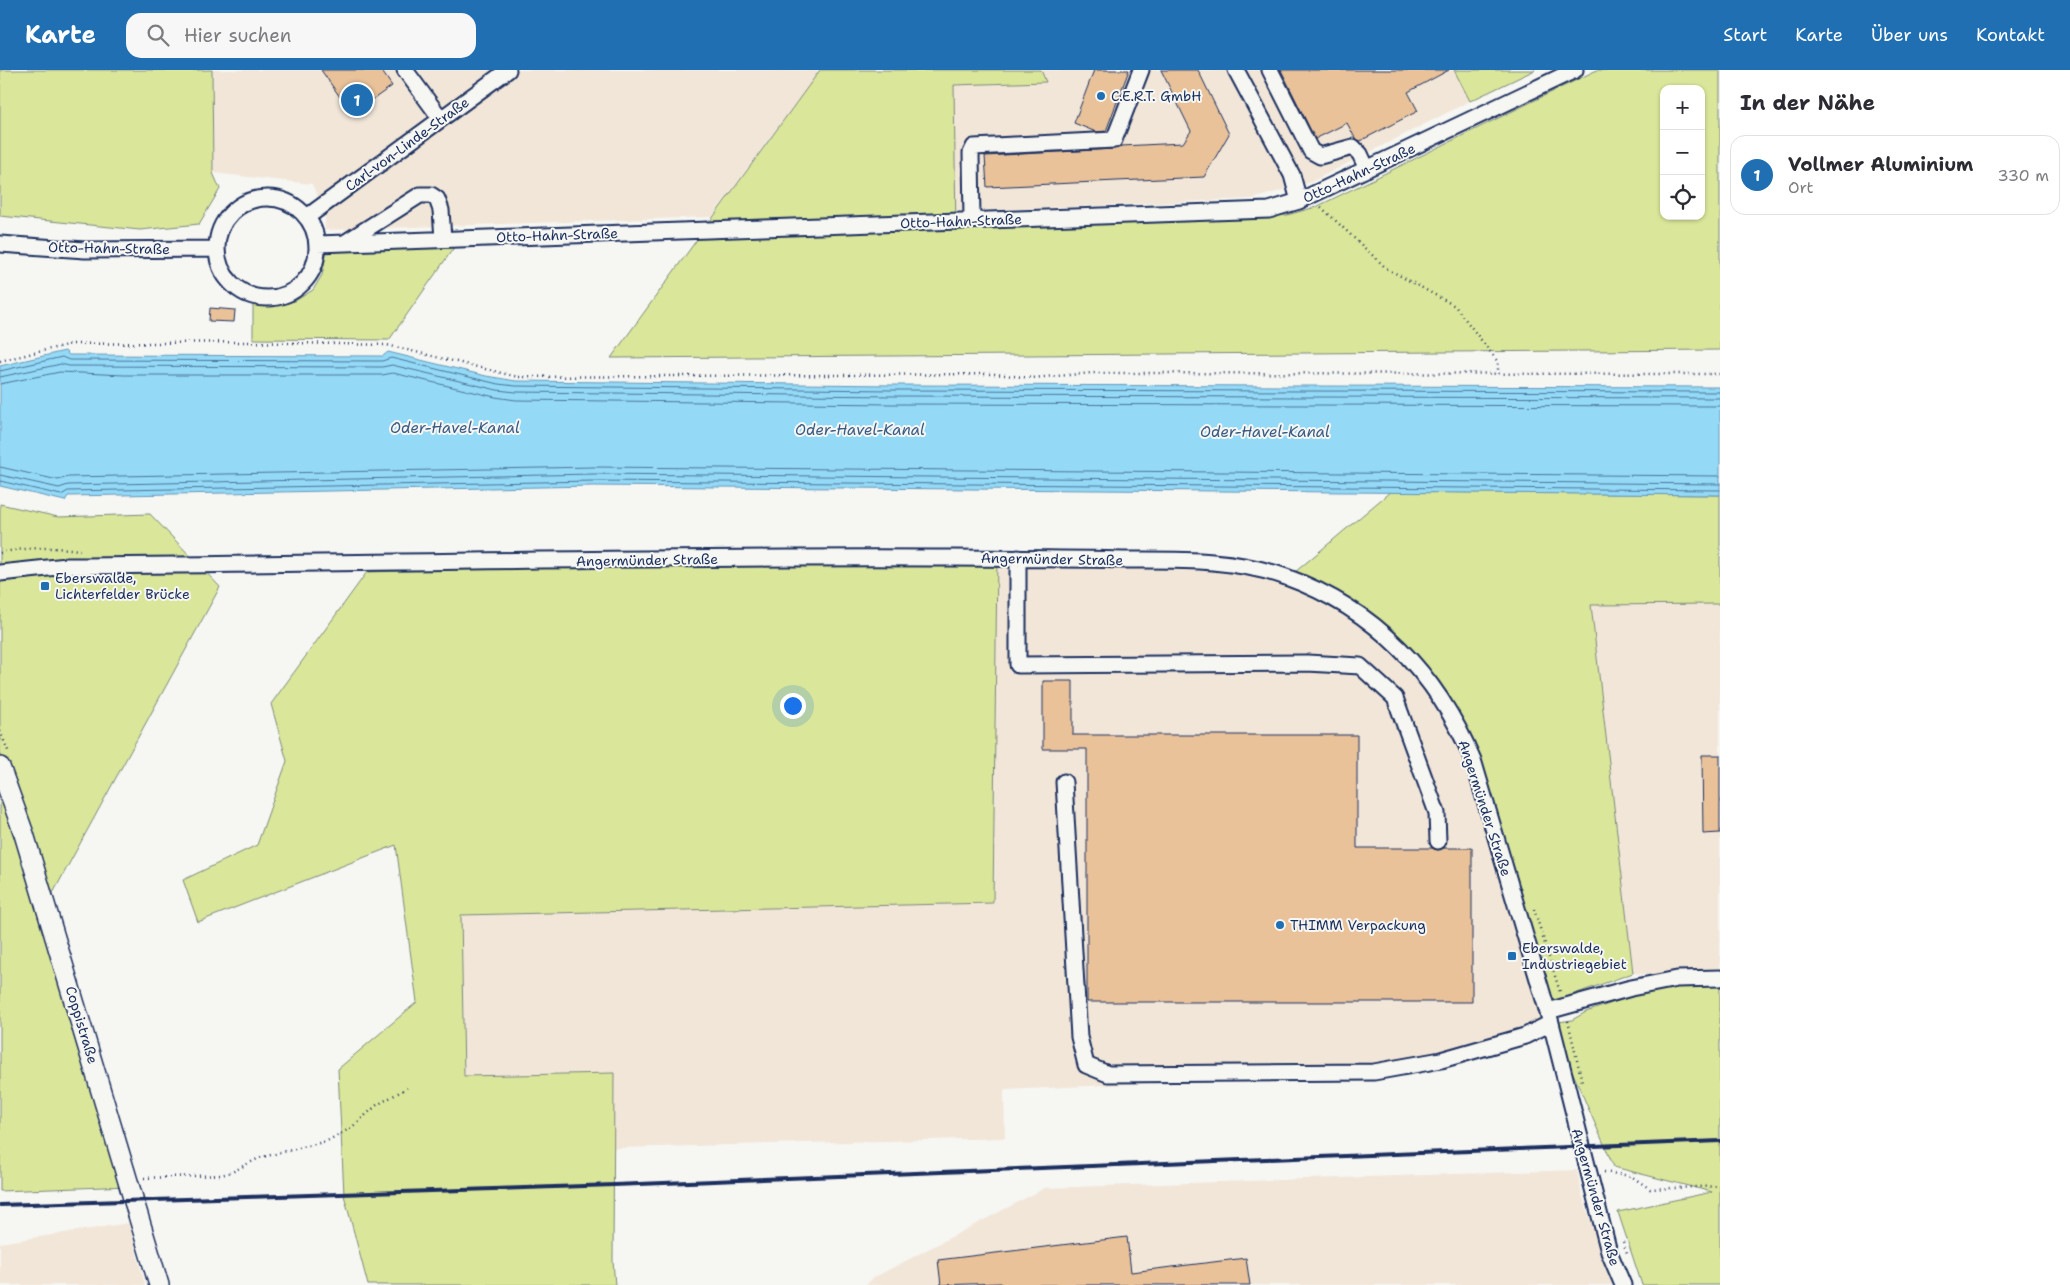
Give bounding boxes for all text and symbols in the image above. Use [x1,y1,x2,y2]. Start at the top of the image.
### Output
search box [126,13,476,58]
text: Karte [25,19,96,51]
icon: search [144,21,172,49]
text: Hier suchen [184,23,291,48]
text: Start [1723,23,1767,47]
text: Karte [1795,23,1843,47]
text: Über uns [1871,23,1948,47]
text: Kontakt [1976,23,2045,47]
pin: 1 [341,81,373,119]
map controls [1660,85,1705,220]
button: + [1660,85,1705,130]
place label: C.E.R.T. GmbH [1111,87,1202,105]
text: In der Nähe [1740,89,1875,117]
marker: C.E.R.T. GmbH [1095,90,1107,102]
street label: Carl-von-Linde-Straße [341,93,473,195]
button: − [1660,130,1705,175]
street label: Otto-Hahn-Straße [1300,139,1418,207]
text: Vollmer Aluminium [1788,152,1973,177]
text: 1 [1753,165,1761,186]
text: 330 m [1997,165,2049,186]
button: locate [1660,175,1705,220]
text: Ort [1788,177,1814,198]
street label: Otto-Hahn-Straße [900,210,1022,232]
street label: Otto-Hahn-Straße [496,224,618,246]
street label: Otto-Hahn-Straße [48,238,170,258]
water label: Oder-Havel-Kanal [390,418,520,438]
water label: Oder-Havel-Kanal [795,420,925,440]
water label: Oder-Havel-Kanal [1200,422,1330,442]
street label: Angermünder Straße [981,549,1123,569]
street label: Angermünder Straße [576,550,718,570]
place label: Eberswalde, Lichterfelder Brücke [55,569,190,603]
marker: Eberswalde, Lichterfelder Brücke [39,580,51,592]
your location [780,693,806,719]
street label: Angermünder Straße [1454,738,1516,879]
place label: THIMM Verpackung [1290,916,1426,934]
marker: THIMM Verpackung [1274,919,1286,931]
place label: Eberswalde, Industriegebiet [1522,939,1627,973]
marker: Eberswalde, Industriegebiet [1506,950,1518,962]
street label: Coppistraße [62,984,102,1066]
street label: Angermünder Straße [1568,1126,1624,1268]

